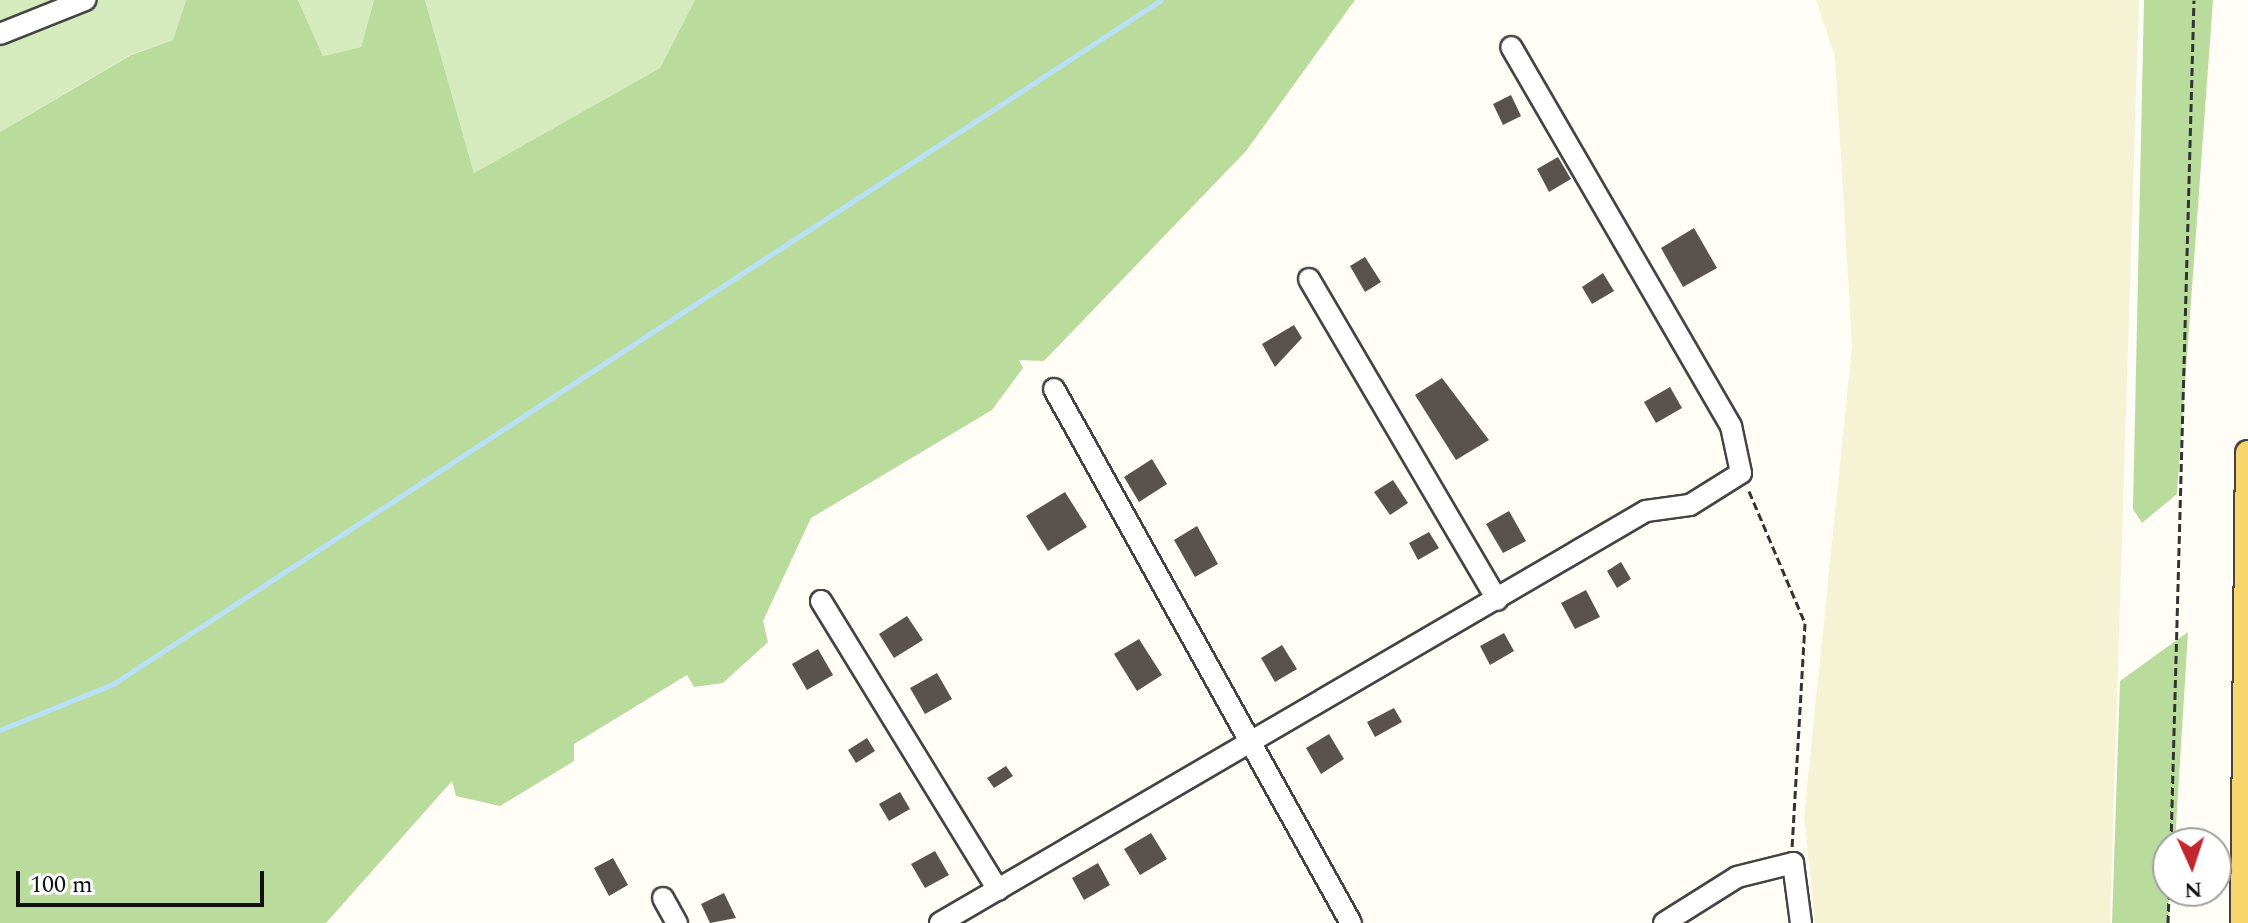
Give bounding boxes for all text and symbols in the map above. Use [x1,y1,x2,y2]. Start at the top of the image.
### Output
north arrow [2152,827,2232,907]
scale bar [20,855,268,905]
text: 100 m [30,867,93,903]
text: N [2183,873,2203,906]

